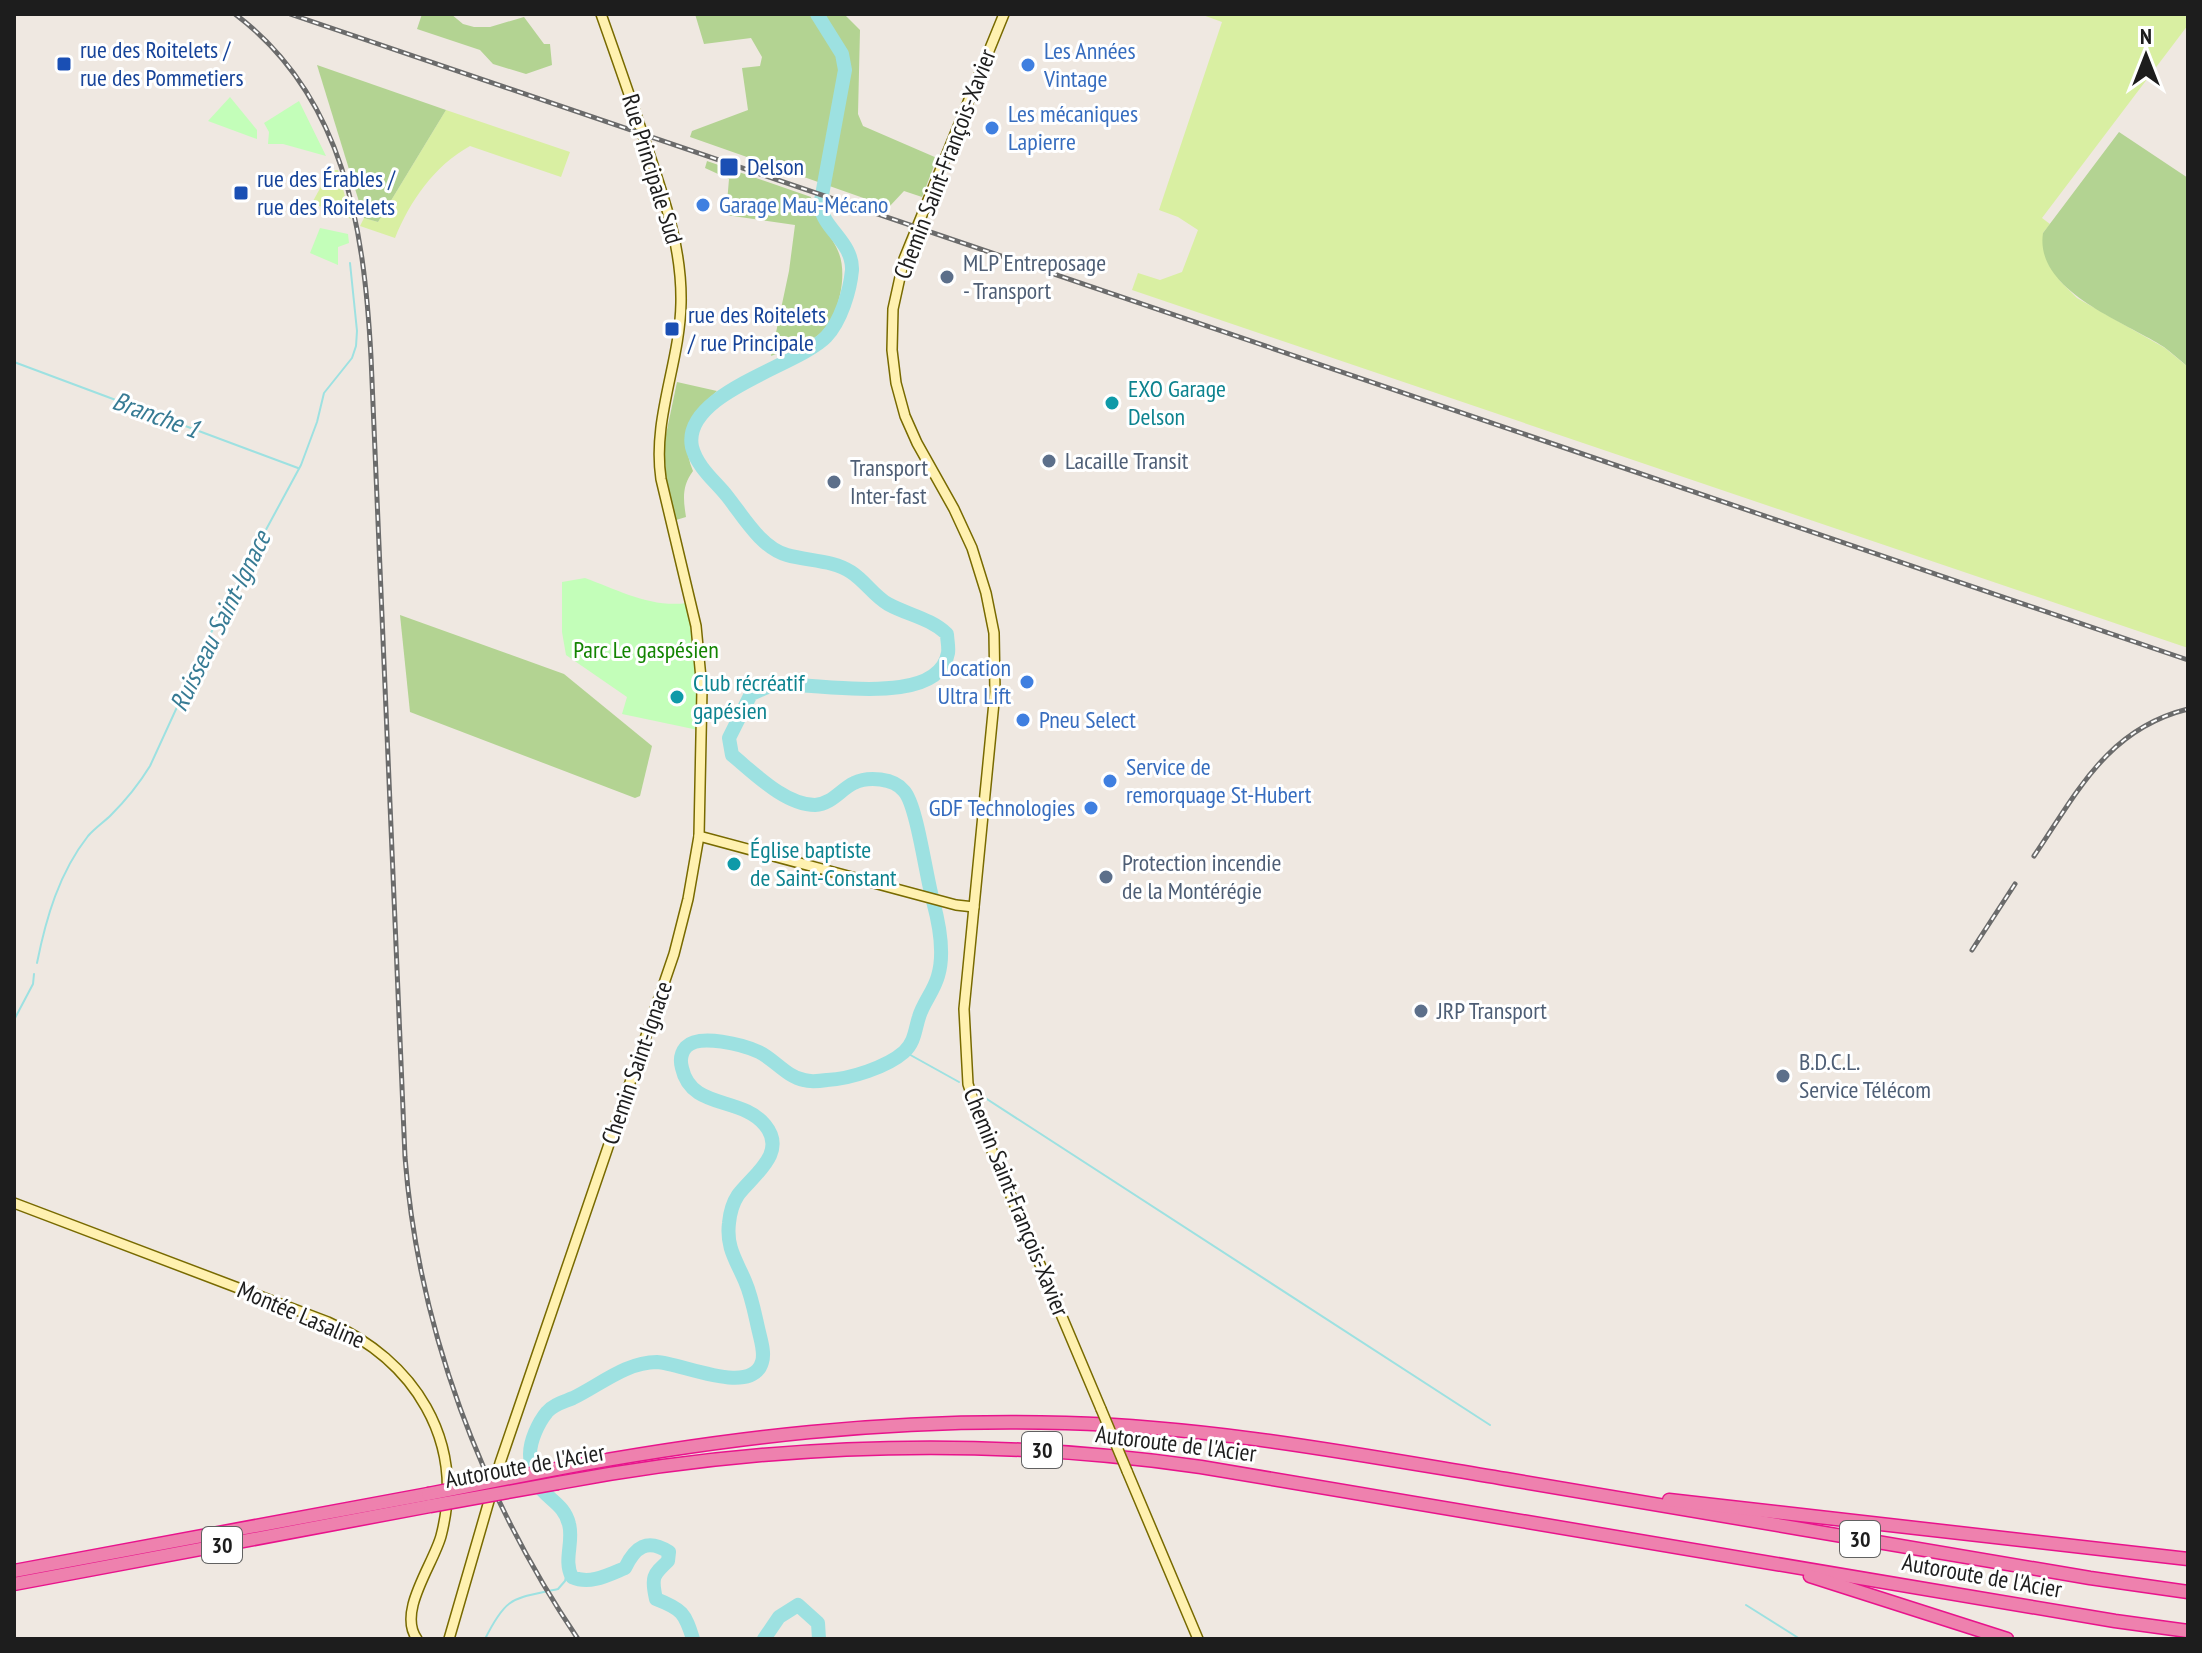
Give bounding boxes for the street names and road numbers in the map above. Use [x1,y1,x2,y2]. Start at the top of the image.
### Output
street label: Chemin Saint-François-Xavier [886,44,1003,283]
street label: Rue Principale Sud [615,90,690,247]
street label: Chemin Saint-Ignace [594,977,679,1149]
street label: Chemin Saint-François-Xavier [956,1083,1077,1321]
street label: Montée Lasaline [233,1274,370,1355]
street label: Autoroute de l'Acier [1094,1418,1259,1469]
road number: 30 [1022,1432,1062,1468]
street label: Autoroute de l'Acier [443,1436,608,1495]
road number: 30 [1840,1521,1880,1557]
road number: 30 [202,1527,242,1563]
street label: Autoroute de l'Acier [1900,1546,2065,1605]

